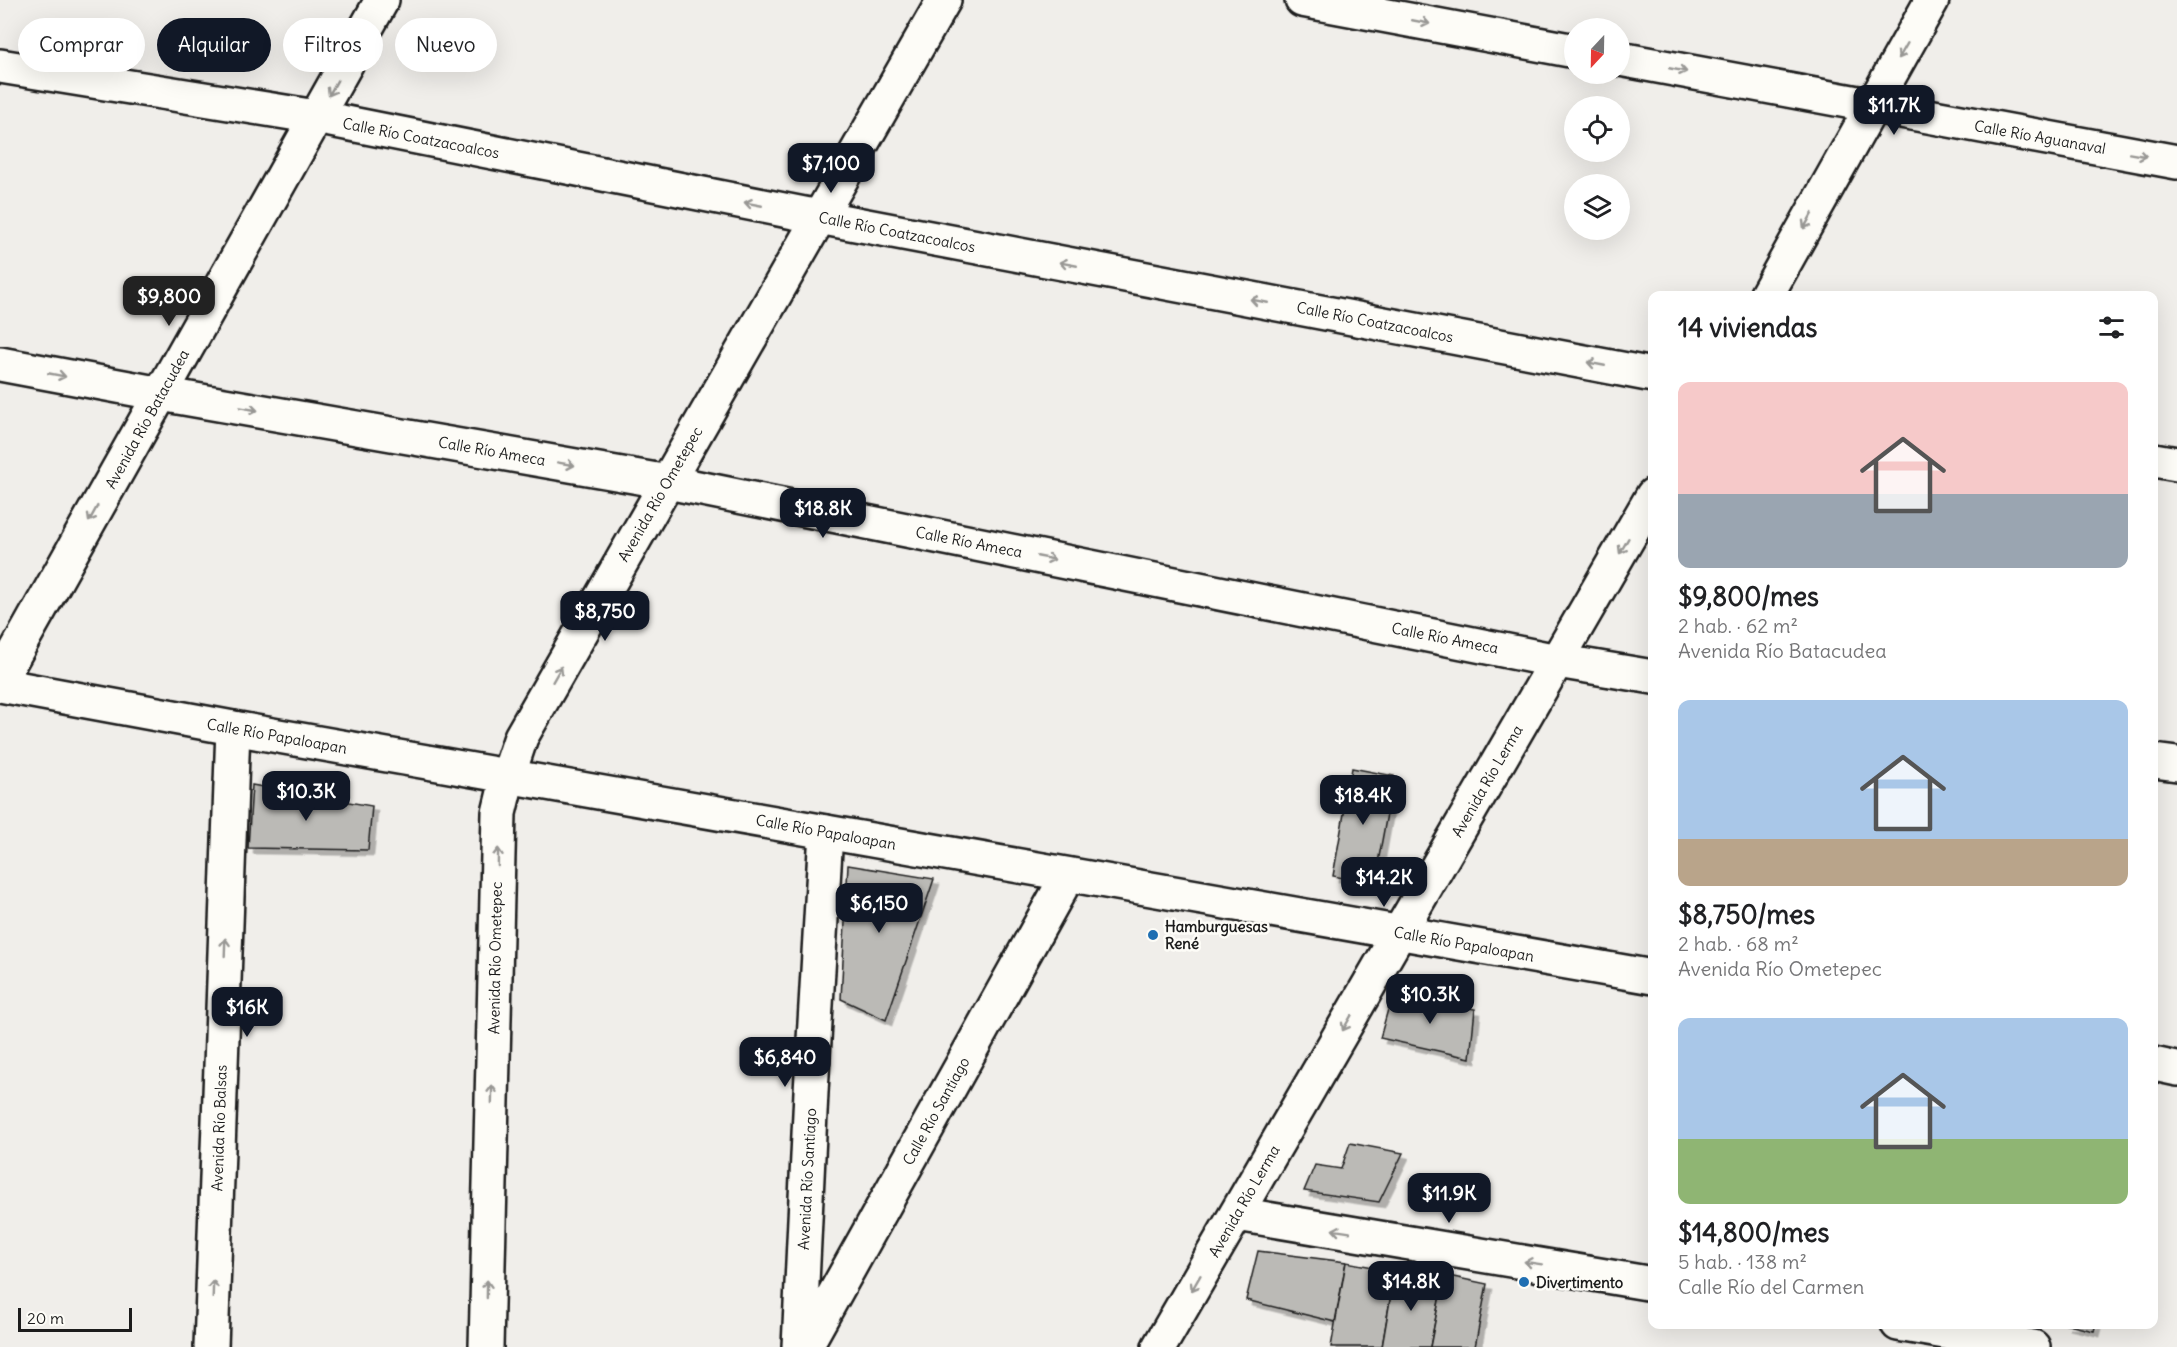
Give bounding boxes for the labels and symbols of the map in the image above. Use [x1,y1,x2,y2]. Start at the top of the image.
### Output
one-way arrow [1411,17,1431,28]
north arrow [1564,18,1630,84]
one-way arrow [1897,42,1909,59]
one-way arrow [1667,65,1687,76]
one-way arrow [326,79,338,96]
pin: $11.7K [1845,85,1943,136]
street label: Calle Río Coatzacoalcos [341,113,501,163]
street label: Calle Río Aguanaval [1973,116,2107,158]
pin: $7,100 [782,143,880,194]
one-way arrow [2127,150,2147,161]
one-way arrow [743,198,763,209]
street label: Calle Río Coatzacoalcos [817,207,977,257]
one-way arrow [1802,212,1814,229]
one-way arrow [1059,258,1078,269]
pin: $9,800 [120,276,218,327]
one-way arrow [1250,295,1270,306]
street label: Calle Río Coatzacoalcos [1295,297,1455,347]
street label: Avenida Río Batacudea [101,346,193,492]
one-way arrow [1586,358,1606,369]
one-way arrow [47,369,67,380]
one-way arrow [239,404,259,415]
street label: Avenida Río Ometepec [614,423,707,565]
street label: Calle Río Ameca [437,432,548,470]
one-way arrow [555,459,575,470]
pin: $18.8K [774,488,872,539]
one-way arrow [87,505,99,522]
street label: Calle Río Ameca [914,522,1025,562]
one-way arrow [1617,537,1629,554]
one-way arrow [1035,553,1055,564]
pin: $8,750 [556,591,654,642]
street label: Calle Río Ameca [1390,618,1501,658]
one-way arrow [552,666,563,684]
street label: Calle Río Papaloapan [205,714,349,758]
street label: Avenida Río Lerma [1447,721,1527,840]
pin: $10.3K [257,771,355,822]
pin: $18.4K [1314,775,1412,826]
street label: Calle Río Papaloapan [754,810,898,854]
one-way arrow [492,847,504,867]
pin: $14.2K [1335,857,1433,908]
street label: Avenida Río Ometepec [484,881,506,1035]
pin: $6,150 [830,883,928,934]
place label: Hamburguesas René [1165,917,1268,953]
street label: Calle Río Papaloapan [1392,922,1536,966]
marker: Hamburguesas René [1146,928,1160,942]
one-way arrow [220,937,231,957]
pin: $10.3K [1381,974,1479,1025]
pin: $16K [211,987,283,1038]
one-way arrow [1341,1014,1353,1031]
pin: $6,840 [736,1037,834,1088]
street label: Calle Río Santiago [898,1054,974,1168]
street label: Avenida Río Balsas [207,1064,231,1192]
one-way arrow [486,1084,498,1104]
street label: Avenida Río Santiago [794,1108,820,1250]
street label: Avenida Río Lerma [1204,1141,1284,1260]
pin: $11.9K [1400,1173,1498,1224]
one-way arrow [1331,1226,1351,1237]
one-way arrow [1524,1258,1544,1269]
pin: $14.8K [1362,1261,1460,1312]
place label: Divertimento [1536,1273,1624,1292]
one-way arrow [1190,1274,1202,1291]
marker: Divertimento [1517,1275,1531,1289]
one-way arrow [208,1279,219,1299]
one-way arrow [481,1279,493,1299]
scale bar [18,1305,132,1332]

